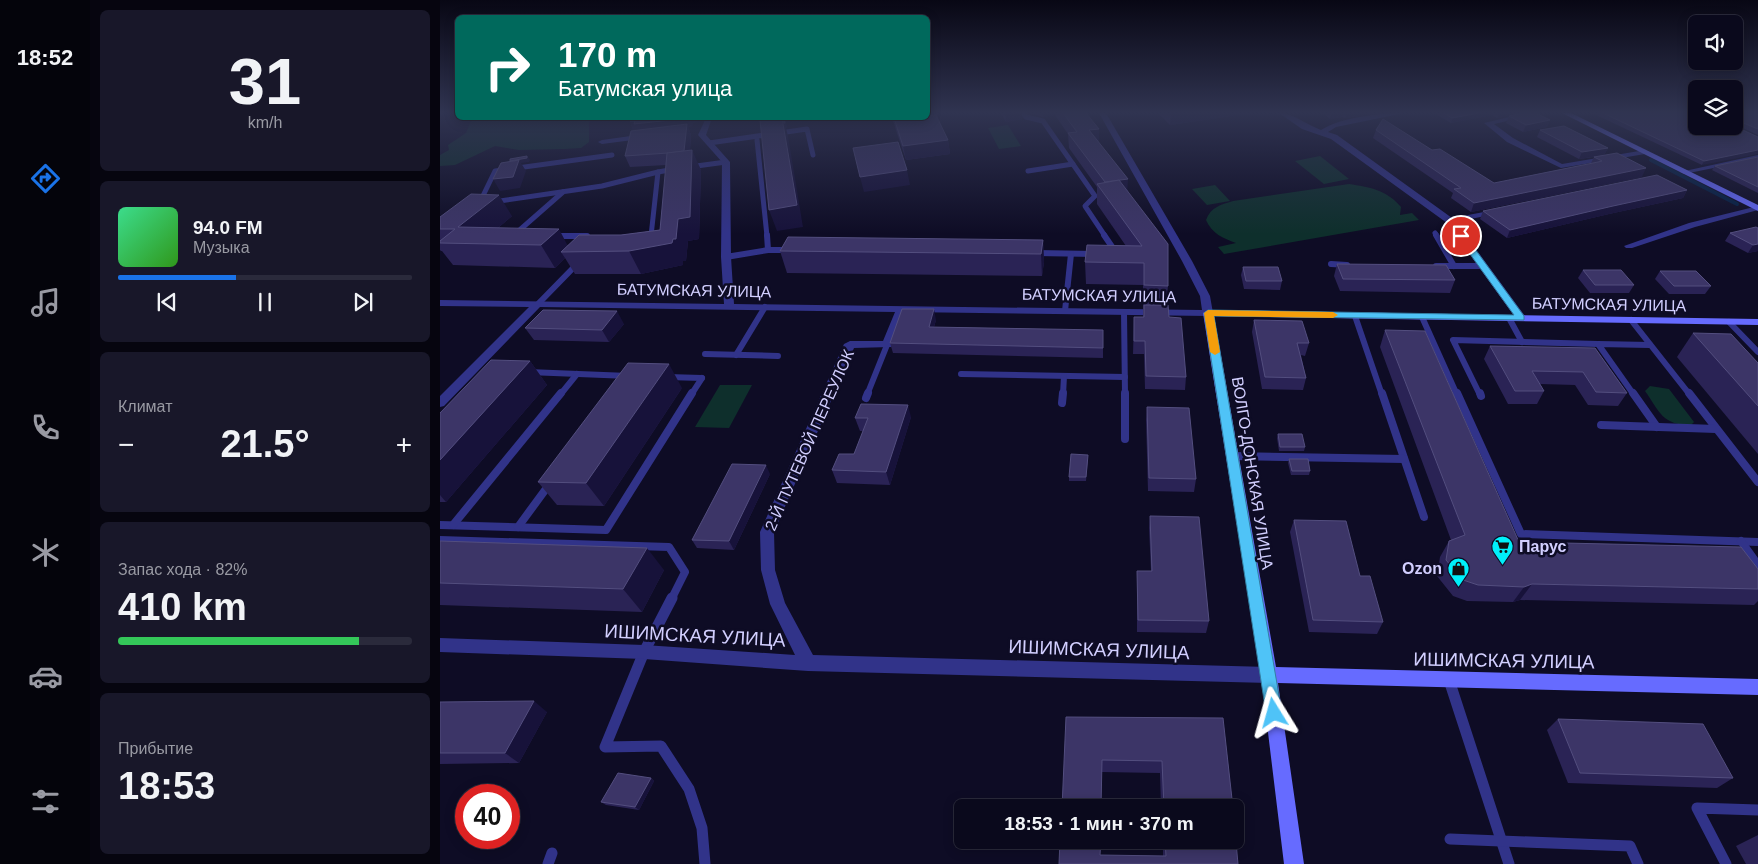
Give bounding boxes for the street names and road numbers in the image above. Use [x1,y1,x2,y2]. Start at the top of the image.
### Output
street label: БАТУМСКАЯ УЛИЦА [617,281,772,300]
street label: БАТУМСКАЯ УЛИЦА [1022,286,1177,305]
street label: БАТУМСКАЯ УЛИЦА [1532,295,1687,314]
street label: 2-Й ПУТЕВОЙ ПЕРЕУЛОК [761,346,857,533]
street label: ВОЛГО-ДОНСКАЯ УЛИЦА [1229,375,1276,571]
street label: ИШИМСКАЯ УЛИЦА [604,620,786,651]
street label: ИШИМСКАЯ УЛИЦА [1008,636,1190,663]
street label: ИШИМСКАЯ УЛИЦА [1413,648,1595,673]

